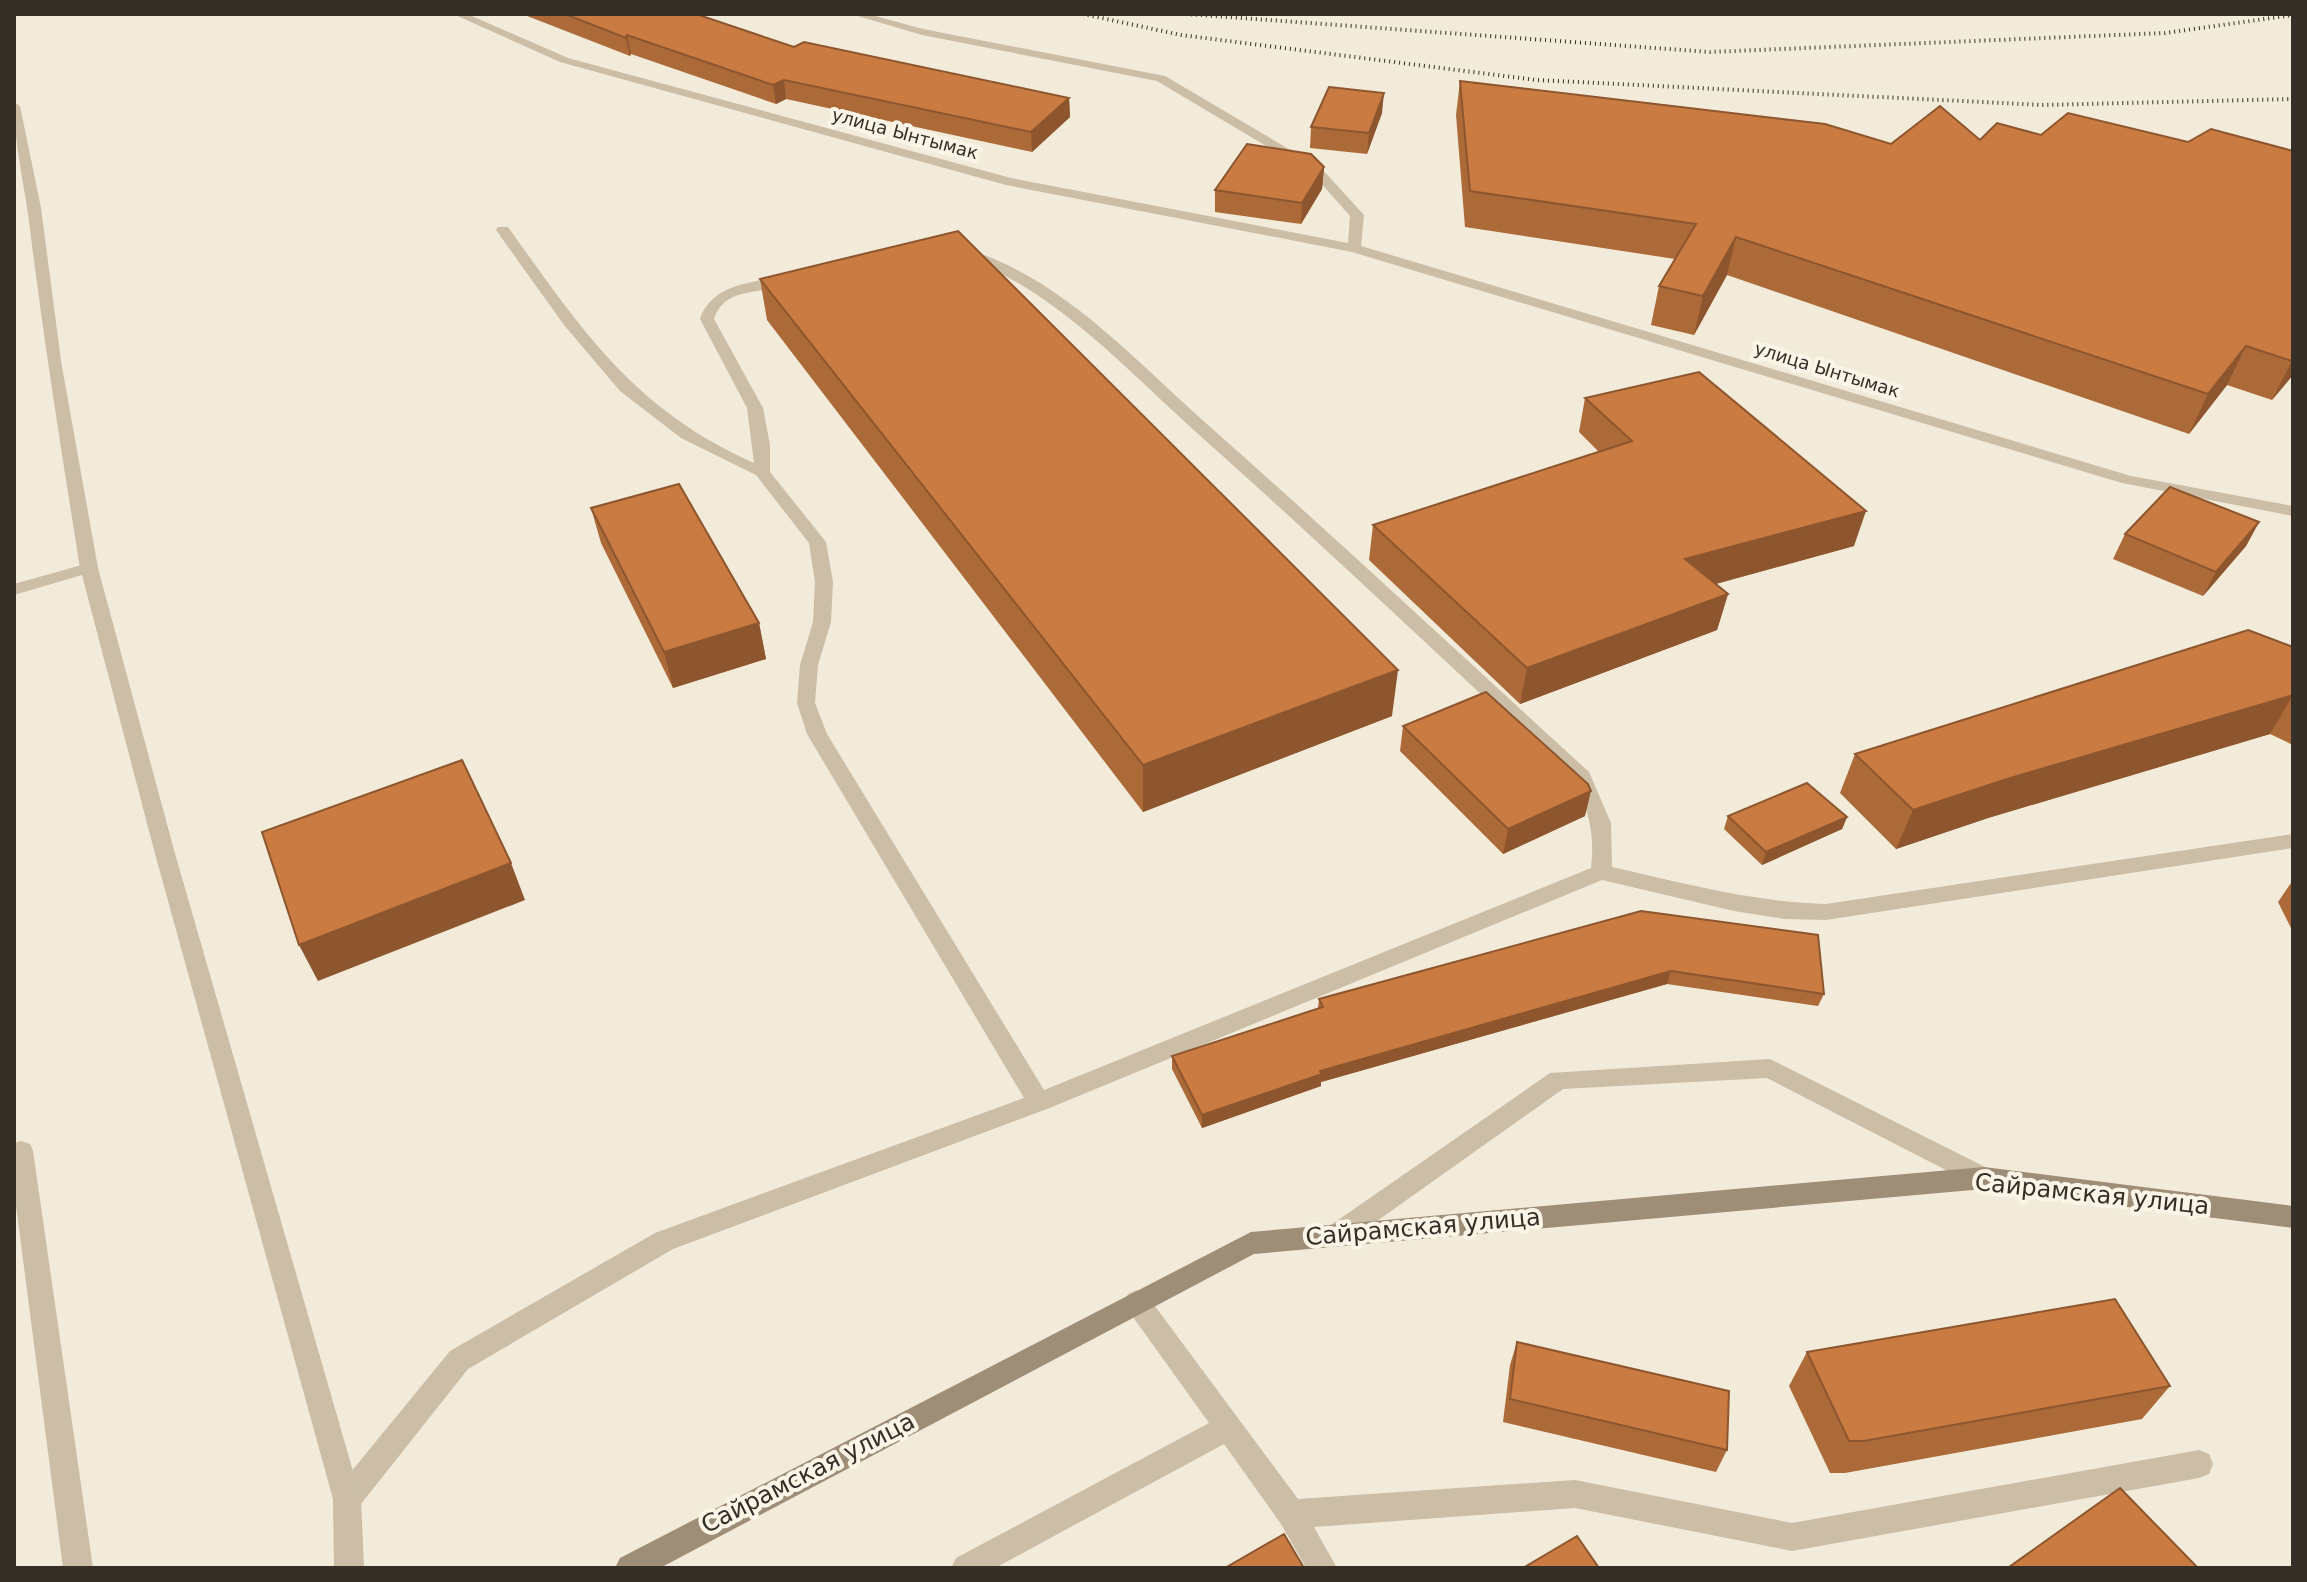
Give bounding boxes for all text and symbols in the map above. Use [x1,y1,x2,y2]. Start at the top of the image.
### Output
street label: улица Ынтымак [830,104,981,163]
street label: улица Ынтымак [1752,337,1902,402]
street label: Сайрамская улица [1973,1168,2211,1220]
street label: Сайрамская улица [1304,1203,1542,1251]
street label: Сайрамская улица [697,1407,919,1539]

